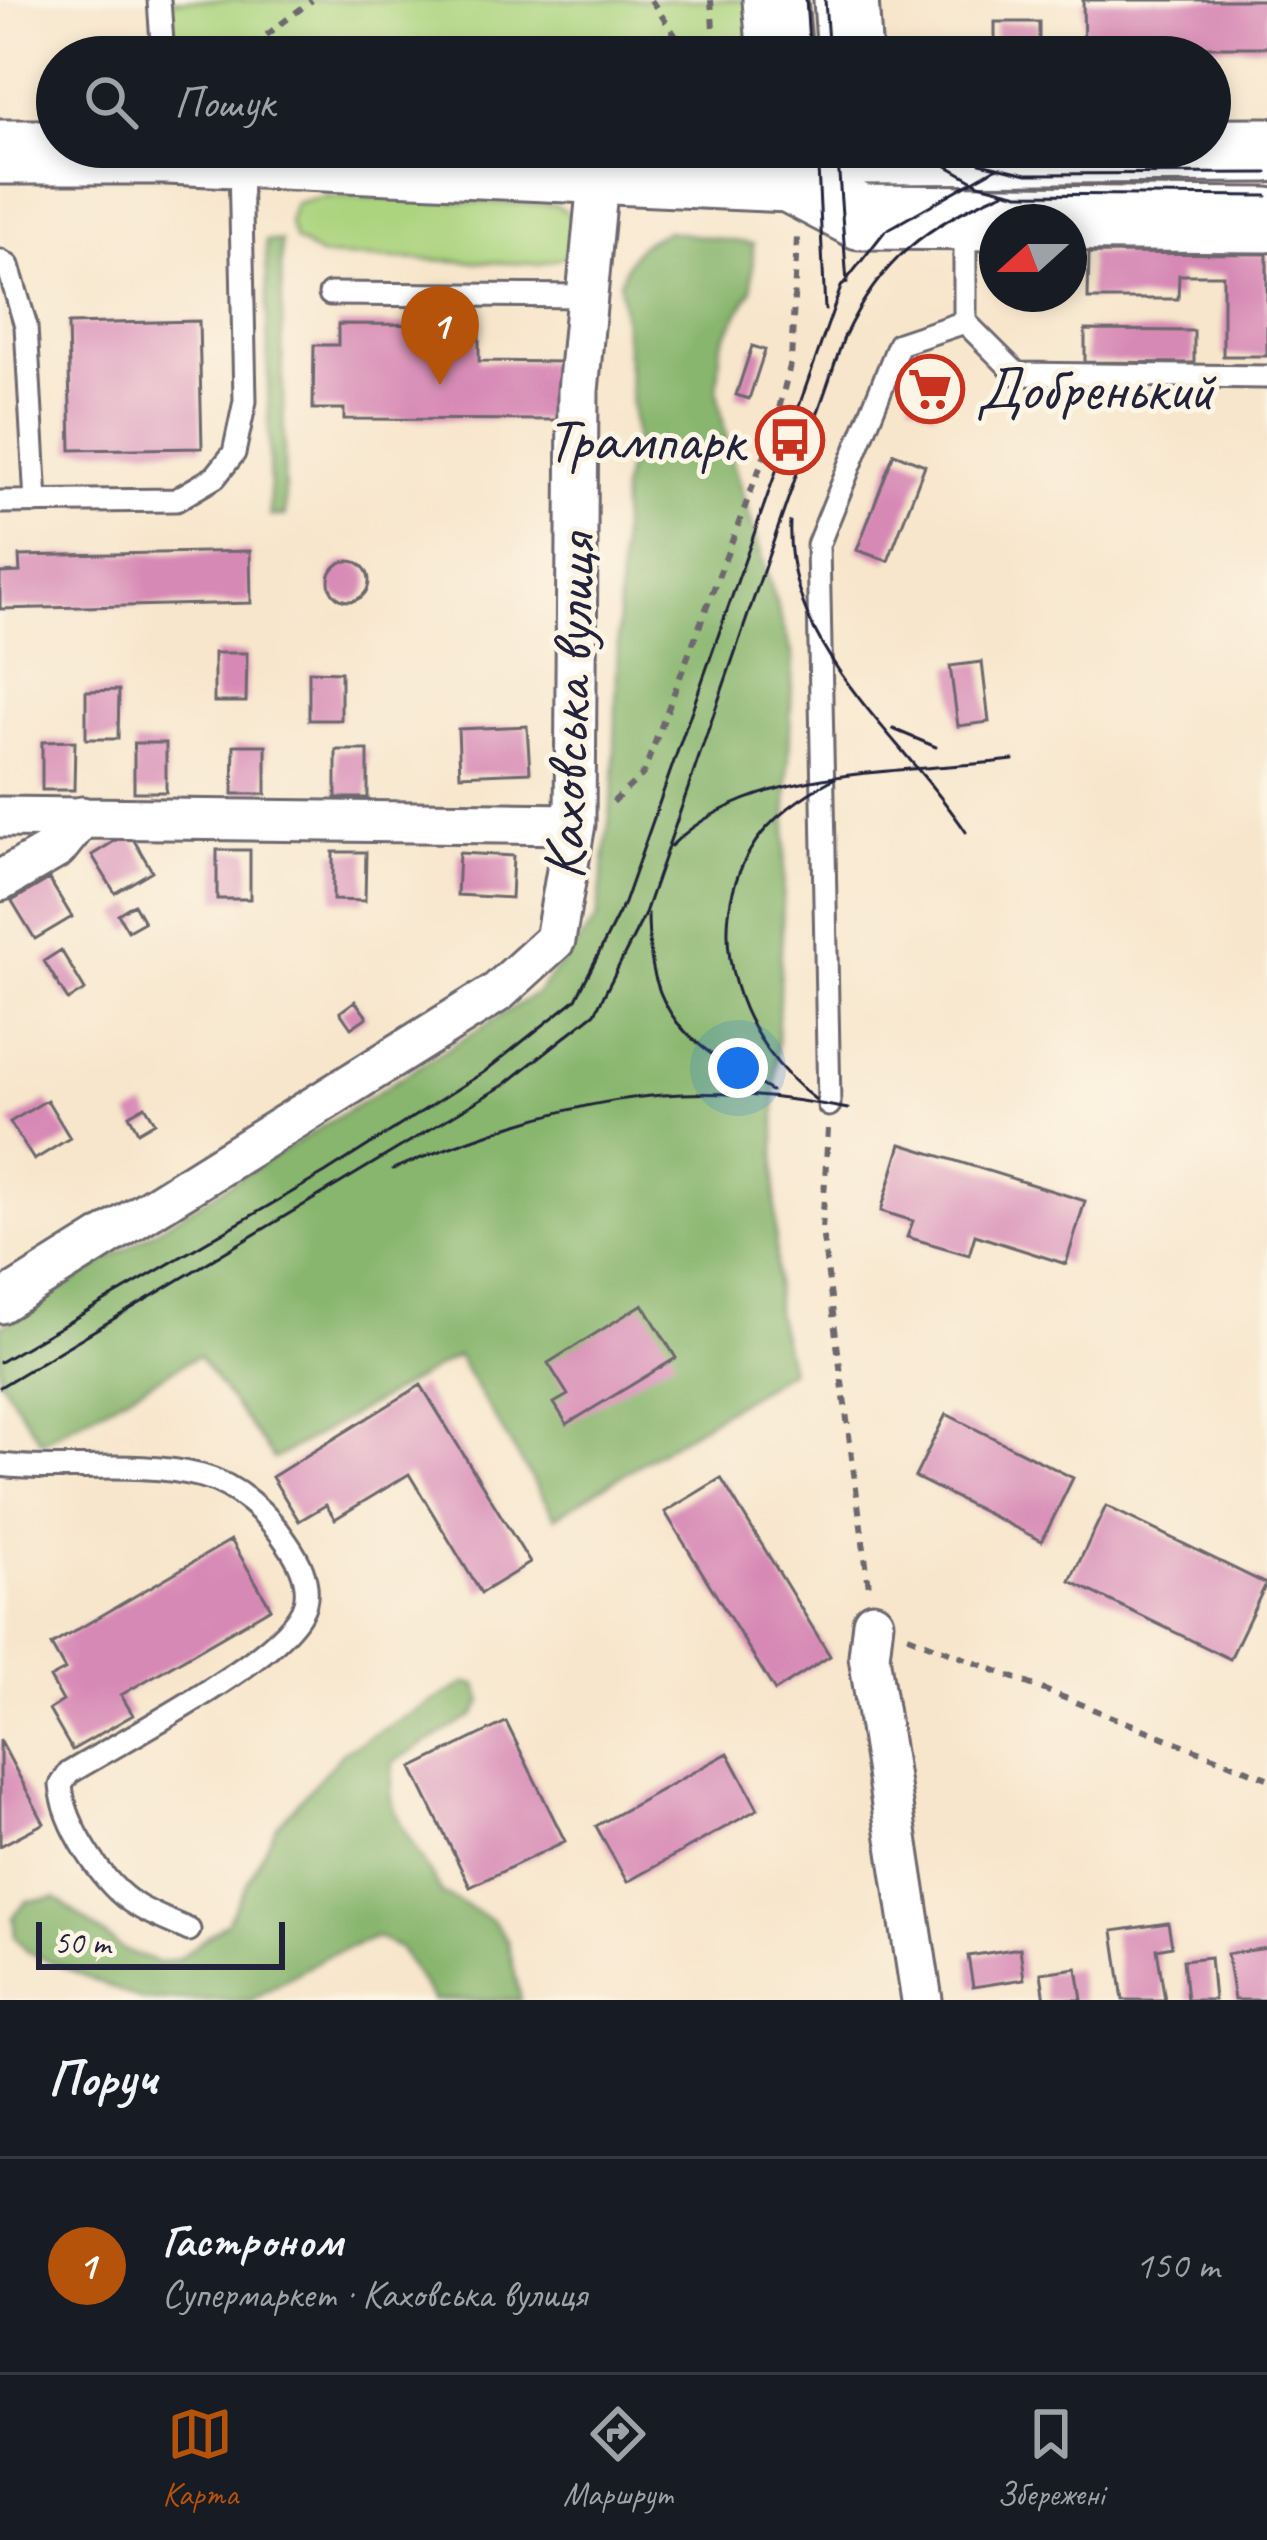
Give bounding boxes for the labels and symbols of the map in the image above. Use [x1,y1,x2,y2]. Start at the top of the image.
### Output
north arrow [979,204,1087,312]
pin: 1 [401,286,479,385]
place label: Добренький [976,351,1217,427]
supermarket icon: Добренький [895,354,965,424]
place label: Трампарк [546,402,748,478]
bus stop icon: Трампарк [755,405,825,475]
street label: Каховська вулиця [525,529,613,881]
your location [708,1038,768,1098]
scale bar [36,1916,285,1969]

